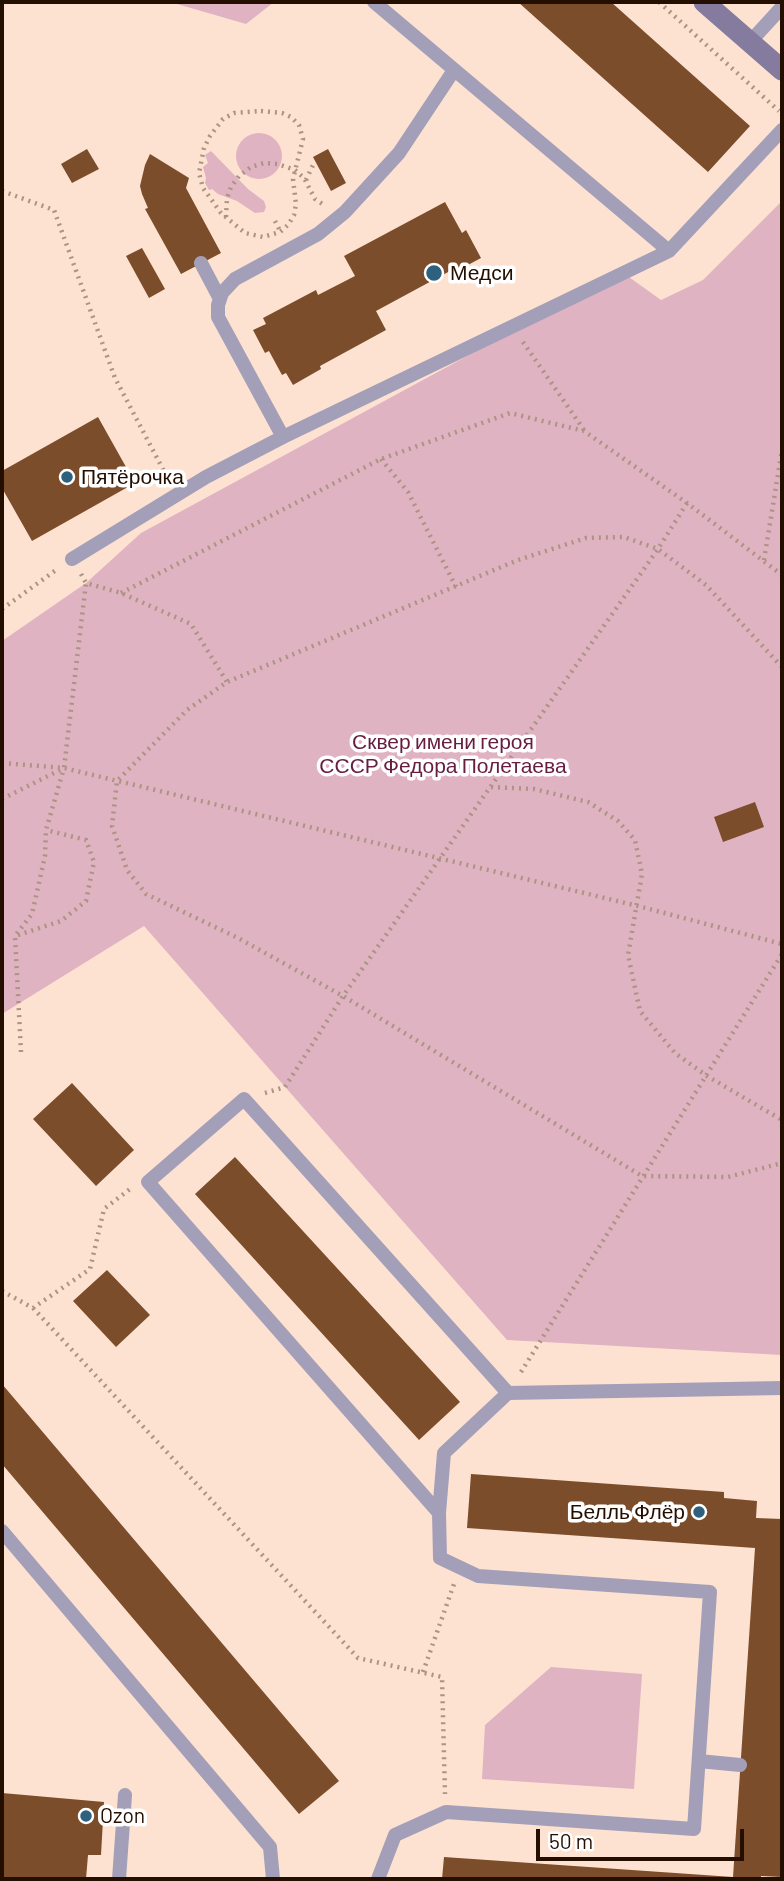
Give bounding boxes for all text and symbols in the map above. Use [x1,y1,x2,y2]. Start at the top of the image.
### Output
place label: Медси [450,260,513,286]
marker: Медси [424,263,444,283]
place label: Пятёрочка [81,464,184,490]
marker: Пятёрочка [59,469,75,485]
park label: Сквер имени героя СССР Федора Полетаева [319,729,567,779]
place label: Белль Флёр [570,1499,685,1525]
marker: Белль Флёр [691,1504,707,1520]
place label: Ozon [100,1803,145,1829]
marker: Ozon [78,1808,94,1824]
scale bar [539,1814,747,1858]
text: 50 m [549,1828,593,1853]

